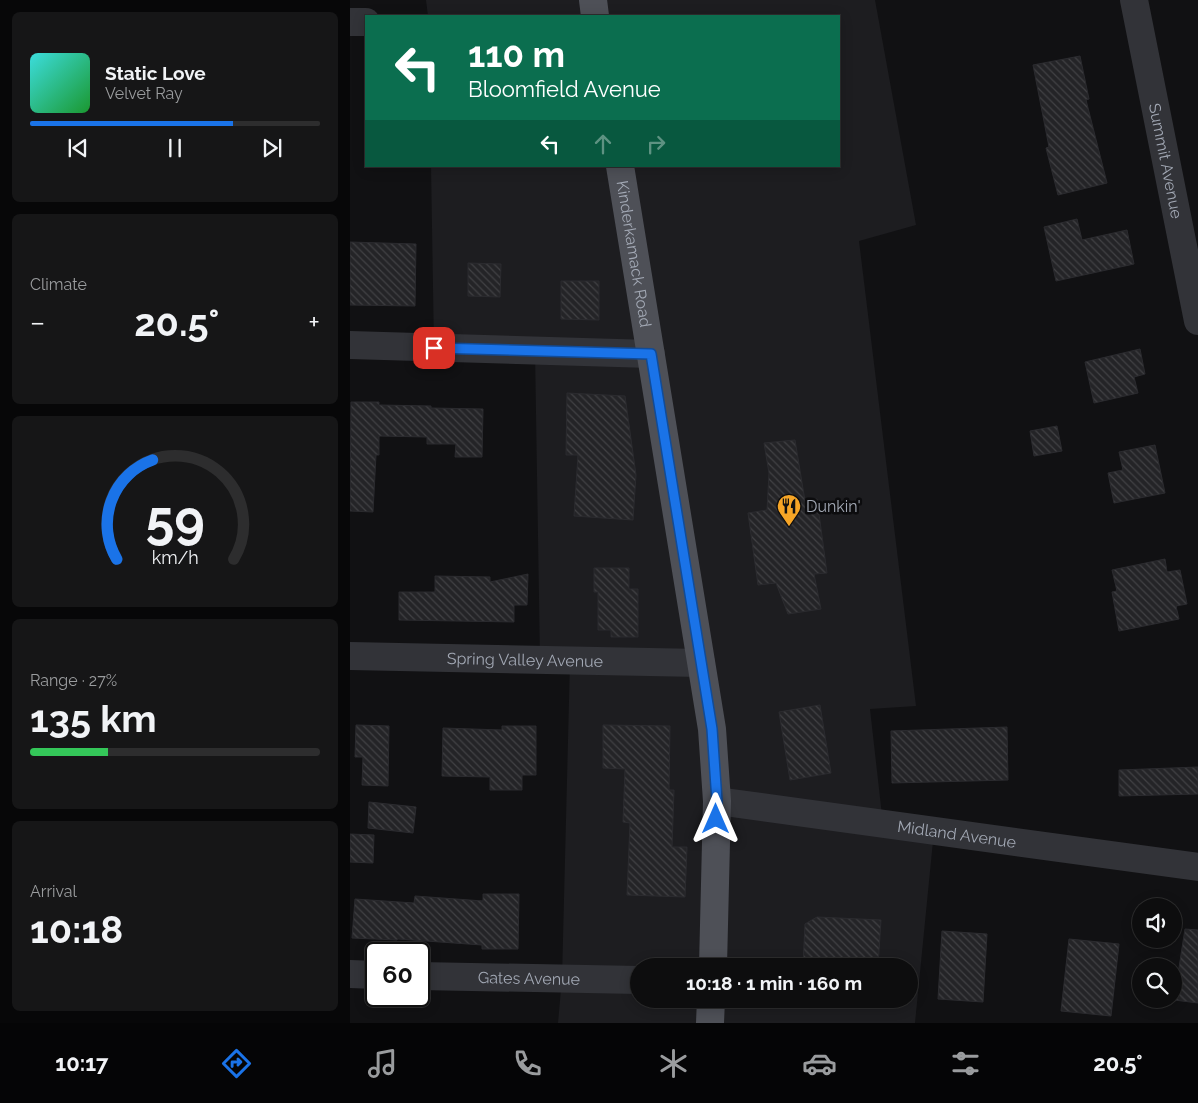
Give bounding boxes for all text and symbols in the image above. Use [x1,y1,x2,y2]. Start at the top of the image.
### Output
text: 110 m [468,34,565,75]
icon: left [385,35,450,100]
text: Static Love [105,62,206,84]
text: Bloomfield Avenue [468,76,661,102]
text: Velvet Ray [105,84,183,103]
street label: Summit Avenue [1145,102,1186,220]
icon: left [536,130,564,158]
icon: ahead [589,130,617,158]
icon: right [642,130,670,158]
icon: previous [64,134,92,162]
icon: pause [161,134,189,162]
icon: next [258,134,286,162]
street label: Kinderkamack Road [613,179,655,329]
text: Climate [30,275,87,294]
text: 20.5° [134,300,219,345]
text: − [30,306,45,339]
text: + [308,306,320,339]
pin [413,327,455,369]
icon: arrive [420,334,448,362]
text: 59 [145,489,205,550]
restaurant icon: Dunkin' [776,493,802,527]
place label: Dunkin' [806,497,861,516]
text: km/h [151,547,199,568]
street label: Spring Valley Avenue [447,649,603,671]
text: Range · 27% [30,671,117,690]
text: 135 km [30,696,157,741]
position arrow [689,792,741,844]
street label: Midland Avenue [896,817,1017,852]
text: Arrival [30,882,77,901]
map controls [1132,898,1182,1008]
button: sound [1132,898,1182,948]
text: 10:18 [30,907,123,952]
speed limit sign: 60 [365,942,430,1007]
button: search [1132,958,1182,1008]
street label: Gates Avenue [478,968,580,989]
text: 10:18 · 1 min · 160 m [686,972,862,994]
icon: directions [219,1046,254,1081]
icon: music [365,1046,400,1081]
icon: phone [510,1046,545,1081]
icon: climate [656,1046,691,1081]
icon: car [802,1046,837,1081]
icon: filters [948,1046,983,1081]
text: 10:17 [55,1050,108,1076]
text: 20.5° [1093,1050,1143,1076]

